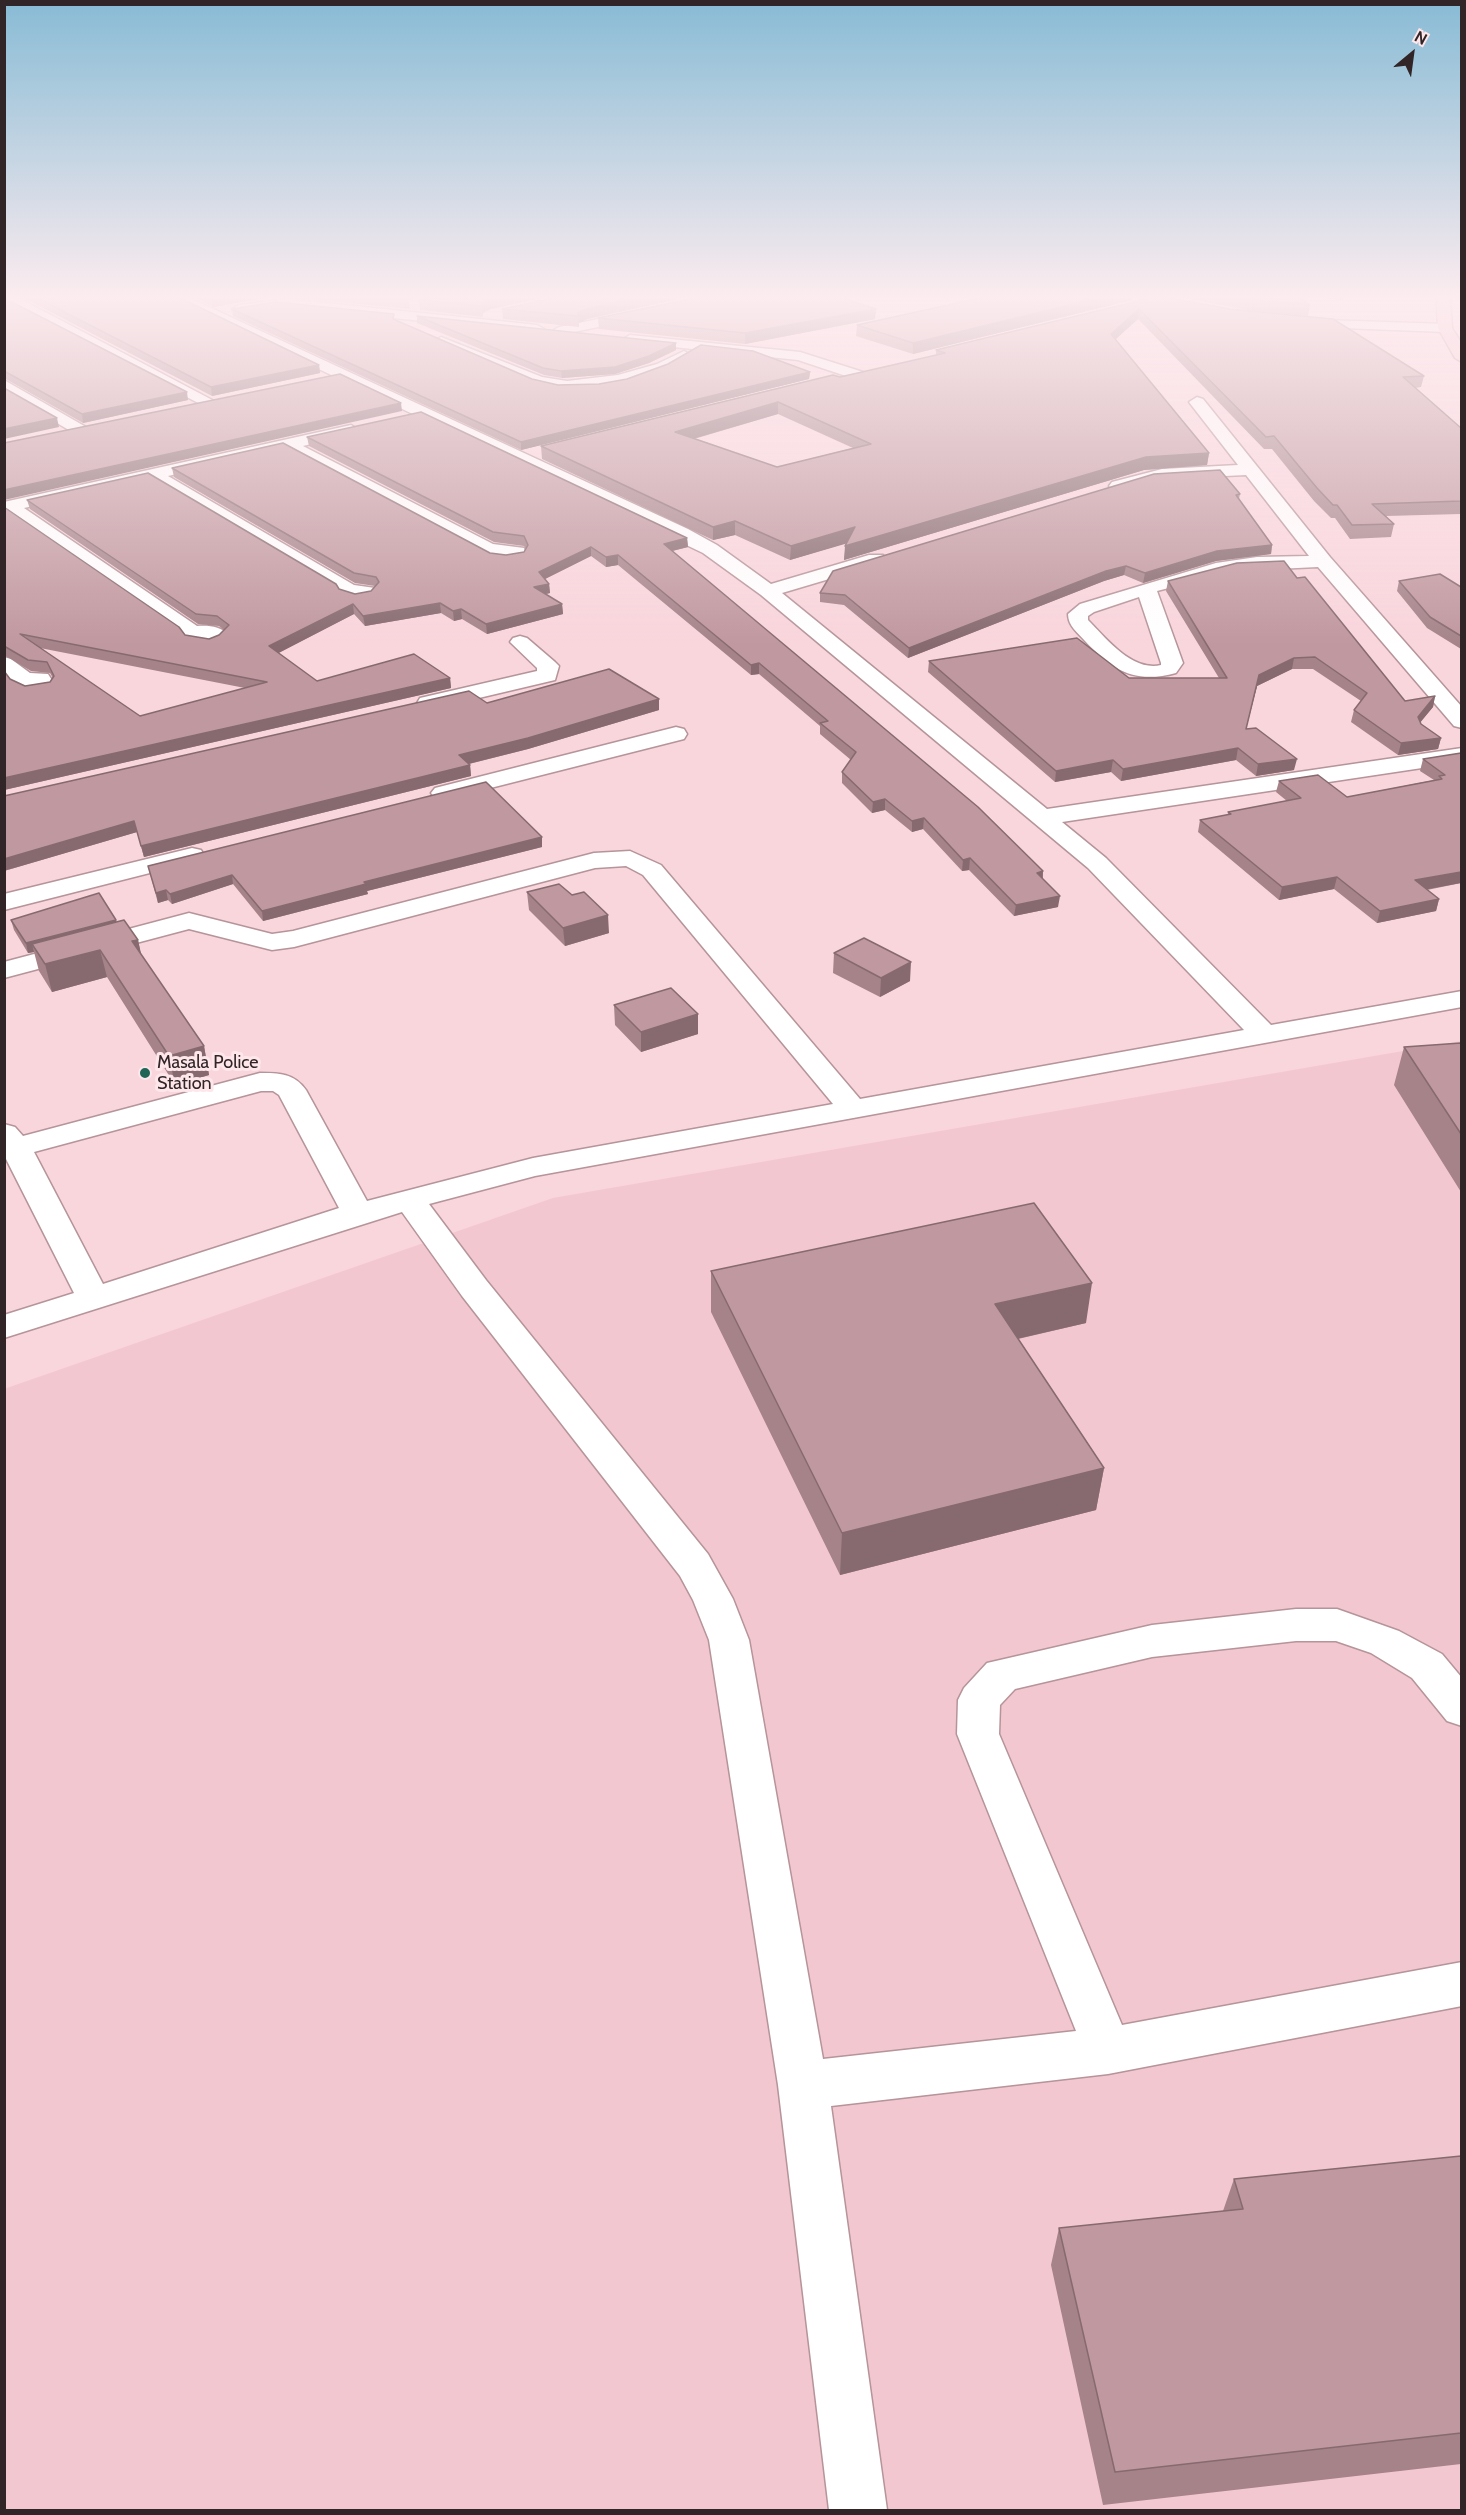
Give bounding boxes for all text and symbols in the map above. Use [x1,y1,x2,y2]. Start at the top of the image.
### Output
north arrow [1382,24,1442,84]
text: N [1411,27,1431,49]
place label: Masala Police Station [157,1052,258,1094]
marker: Masala Police Station [138,1066,152,1080]

